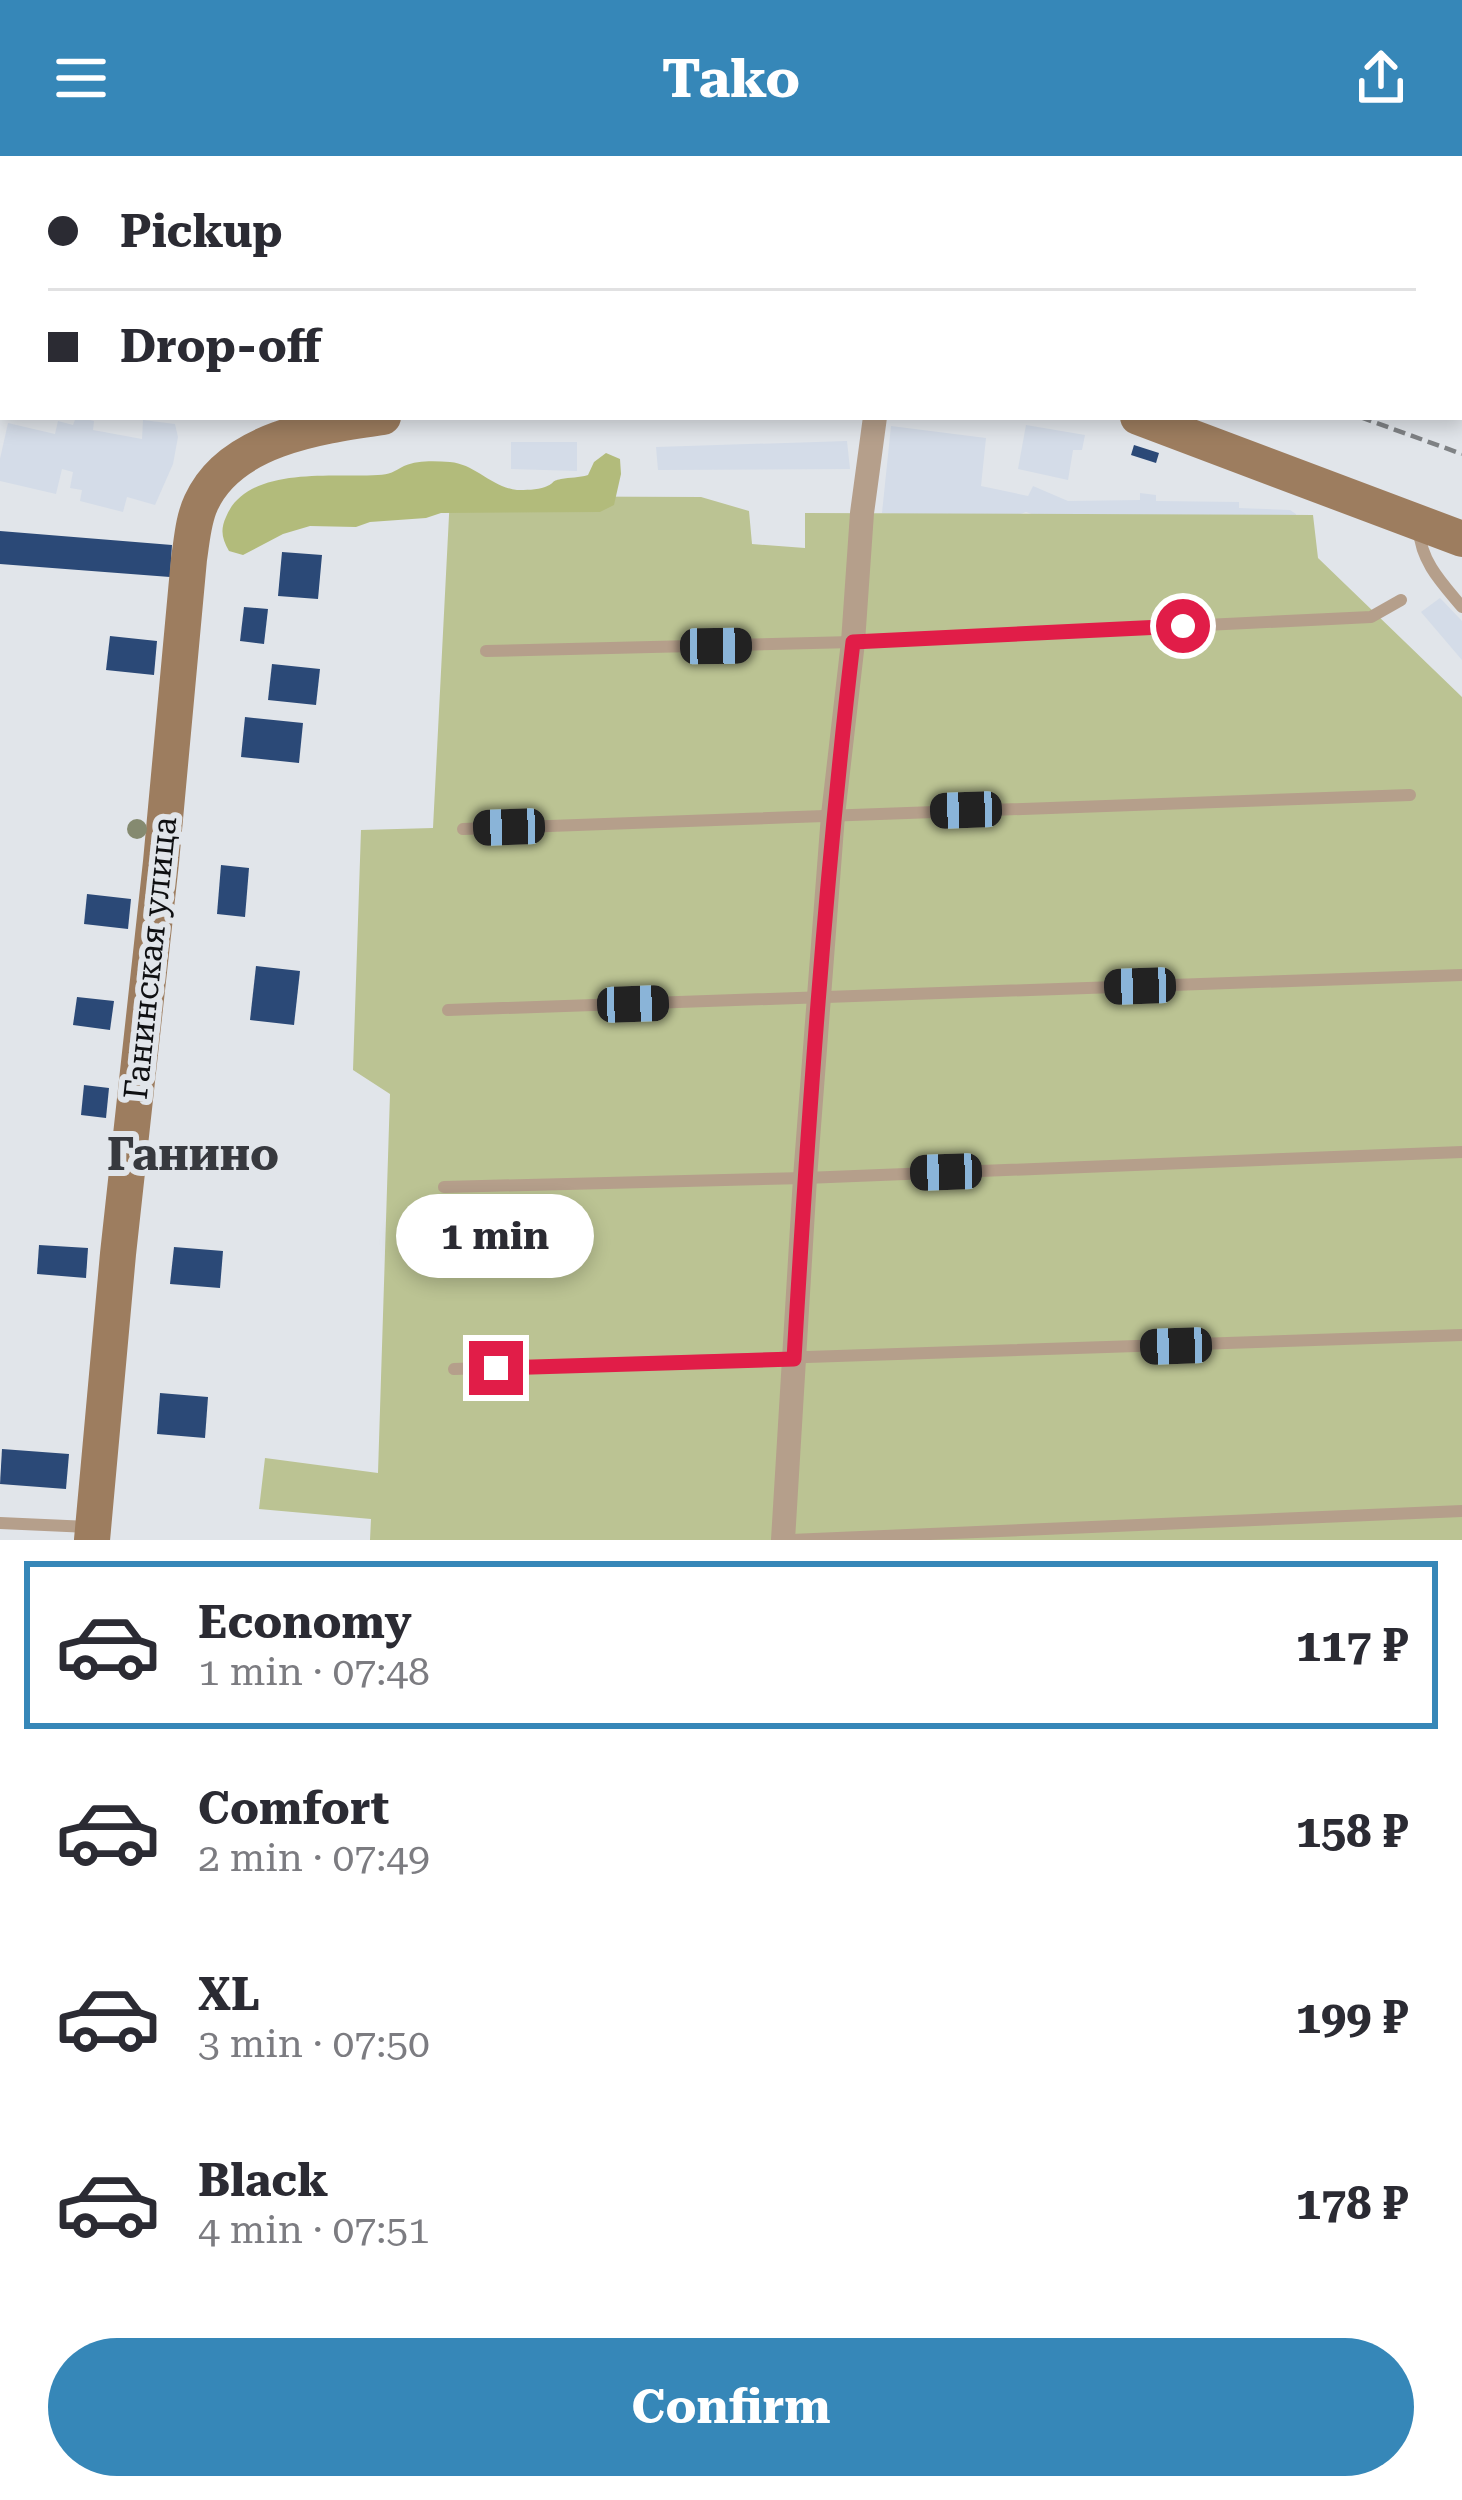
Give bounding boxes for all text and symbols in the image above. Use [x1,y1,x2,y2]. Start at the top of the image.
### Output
icon: menu [48,45,114,111]
icon: share [1348,45,1414,111]
text: Tako [662,47,800,110]
text: Pickup [120,205,283,258]
text: Drop-off [120,320,321,373]
route start [1156,599,1210,653]
car [680,627,752,665]
car [929,791,1003,829]
car [472,808,546,846]
street label: Ганинская улица [116,815,184,1101]
car [1103,967,1177,1005]
car [596,985,670,1023]
district label: Ганино [107,1128,279,1181]
car [909,1153,983,1191]
callout: 1 min [397,1194,595,1278]
text: 1 min [441,1213,549,1259]
car [1139,1327,1213,1365]
route end [469,1341,523,1395]
icon: car [54,1591,162,1699]
text: Economy [198,1596,412,1649]
text: 117 ₽ [1296,1619,1408,1672]
text: 1 min · 07:48 [198,1649,430,1695]
icon: car [54,1777,162,1885]
text: Comfort [198,1782,389,1835]
text: 158 ₽ [1296,1805,1408,1858]
text: 2 min · 07:49 [198,1835,430,1881]
icon: car [54,1963,162,2071]
text: XL [198,1968,260,2021]
text: 199 ₽ [1296,1991,1408,2044]
text: 3 min · 07:50 [198,2021,430,2067]
icon: car [54,2149,162,2257]
text: Black [198,2154,328,2207]
text: 178 ₽ [1296,2177,1408,2230]
text: 4 min · 07:51 [198,2207,430,2253]
button: Confirm [48,2338,1414,2476]

